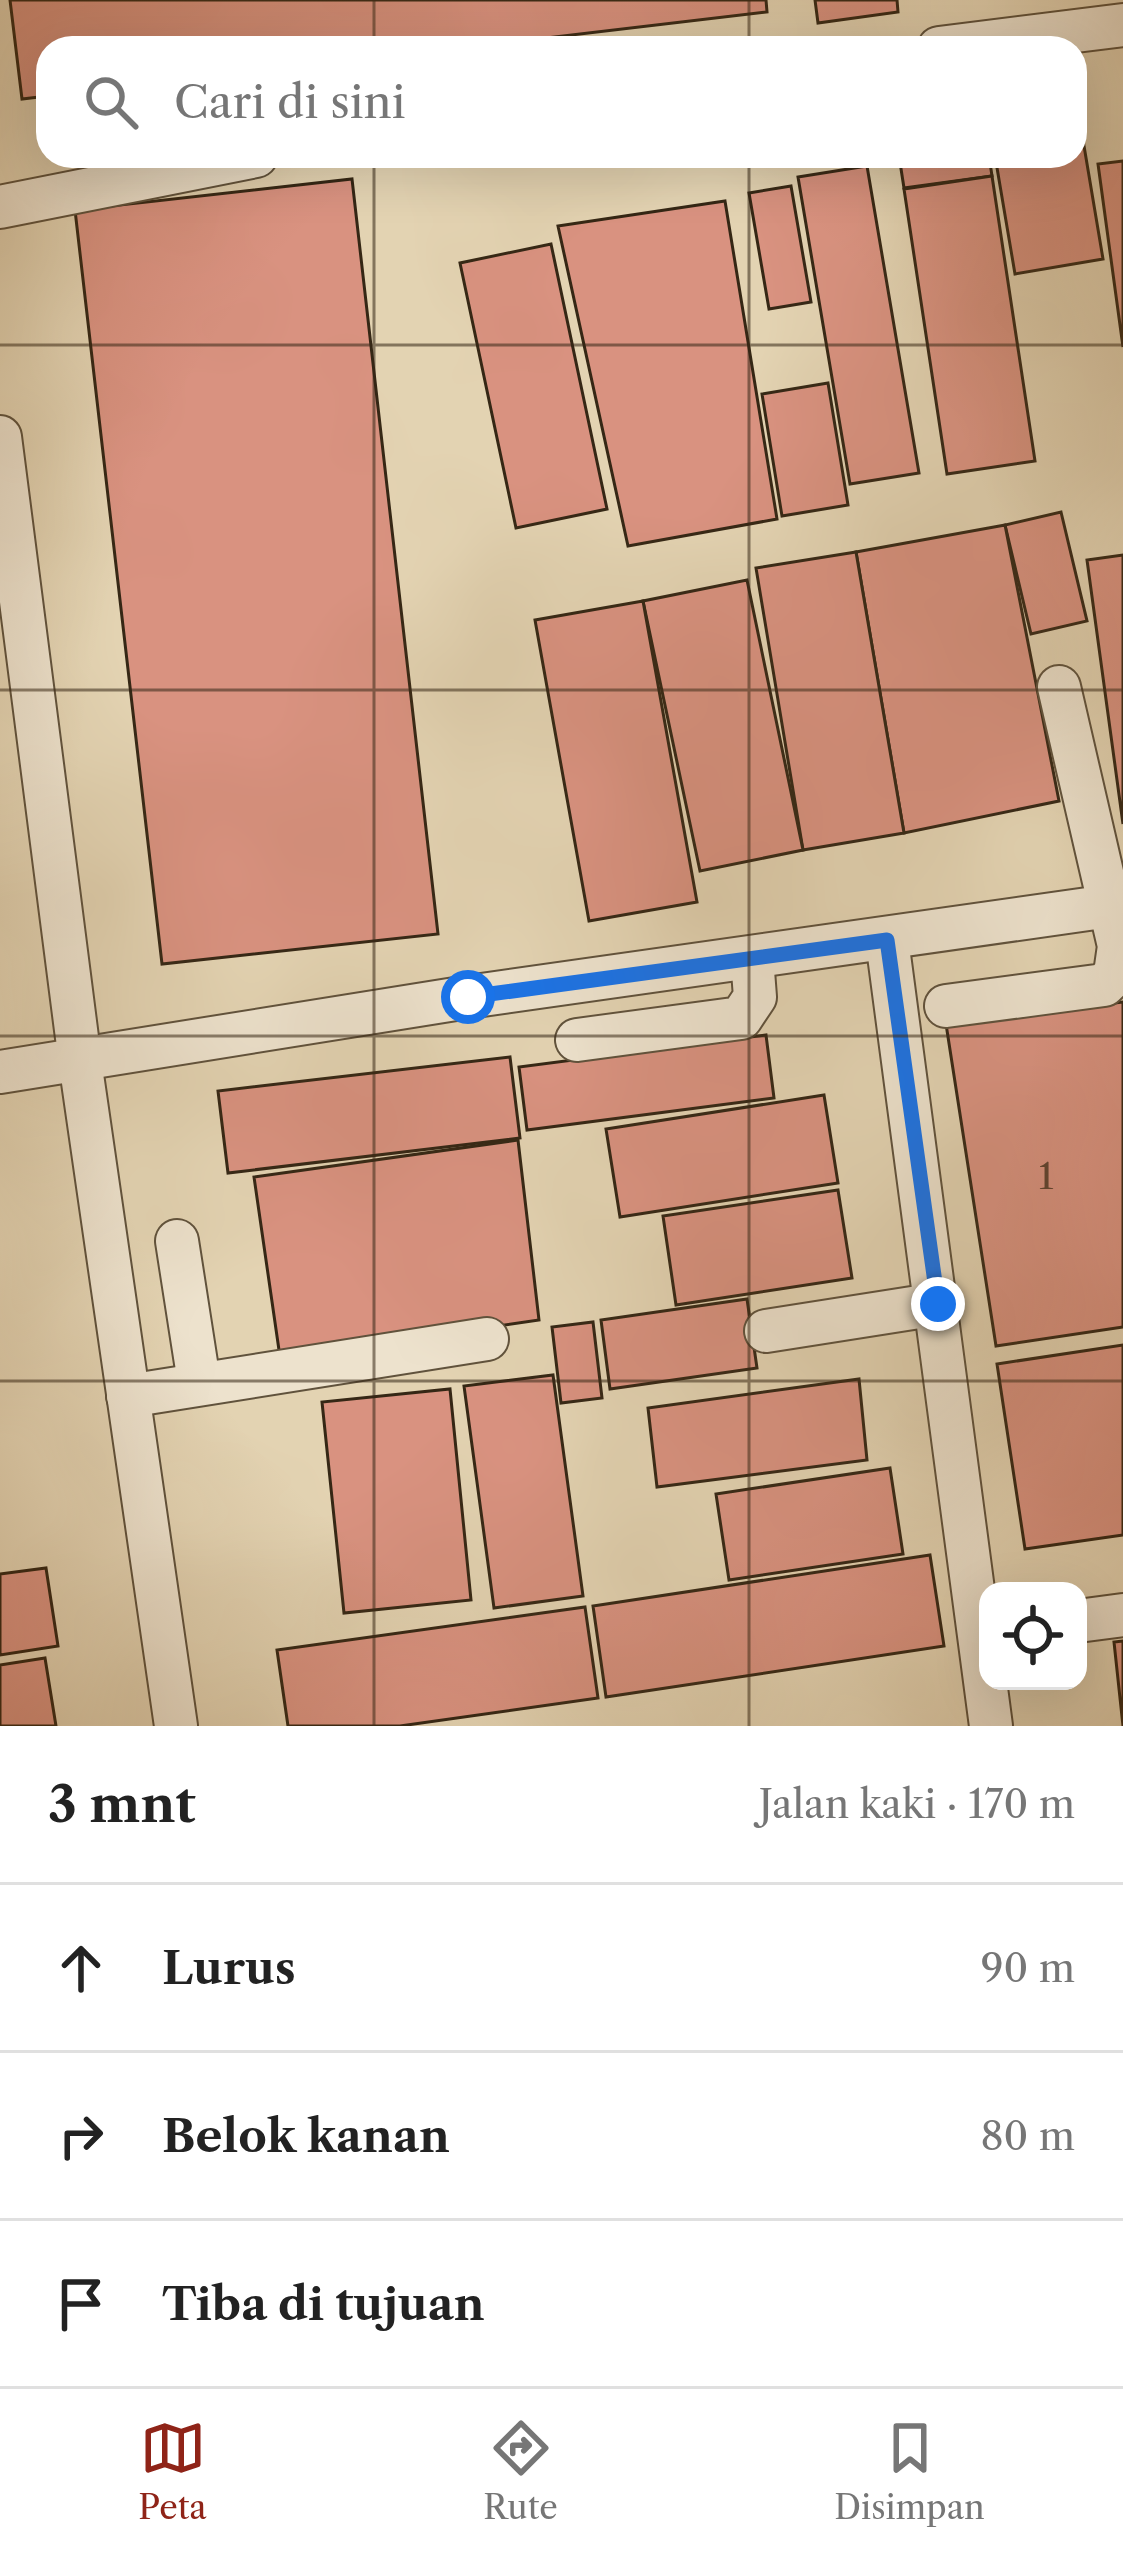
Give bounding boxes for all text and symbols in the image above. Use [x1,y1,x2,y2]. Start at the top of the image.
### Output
search box [36,36,1087,168]
icon: search [78,69,144,135]
text: Cari di sini [174,74,405,130]
route start [441,970,495,1024]
house number: 1 [1038,1154,1054,1198]
route end [911,1277,965,1331]
map controls [979,1582,1087,1690]
button: locate [979,1582,1087,1690]
text: 3 mnt [48,1773,196,1835]
text: Jalan kaki · 170 m [759,1780,1075,1828]
icon: ahead [48,1935,114,2001]
text: Lurus [162,1940,296,1996]
text: 90 m [981,1944,1075,1992]
icon: right [48,2103,114,2169]
text: Belok kanan [162,2108,450,2164]
text: 80 m [980,2112,1075,2160]
icon: arrive [48,2271,114,2337]
text: Tiba di tujuan [162,2276,485,2332]
tab: Peta [138,2415,207,2528]
tab: Rute [483,2415,558,2528]
tab: Disimpan [834,2415,985,2528]

